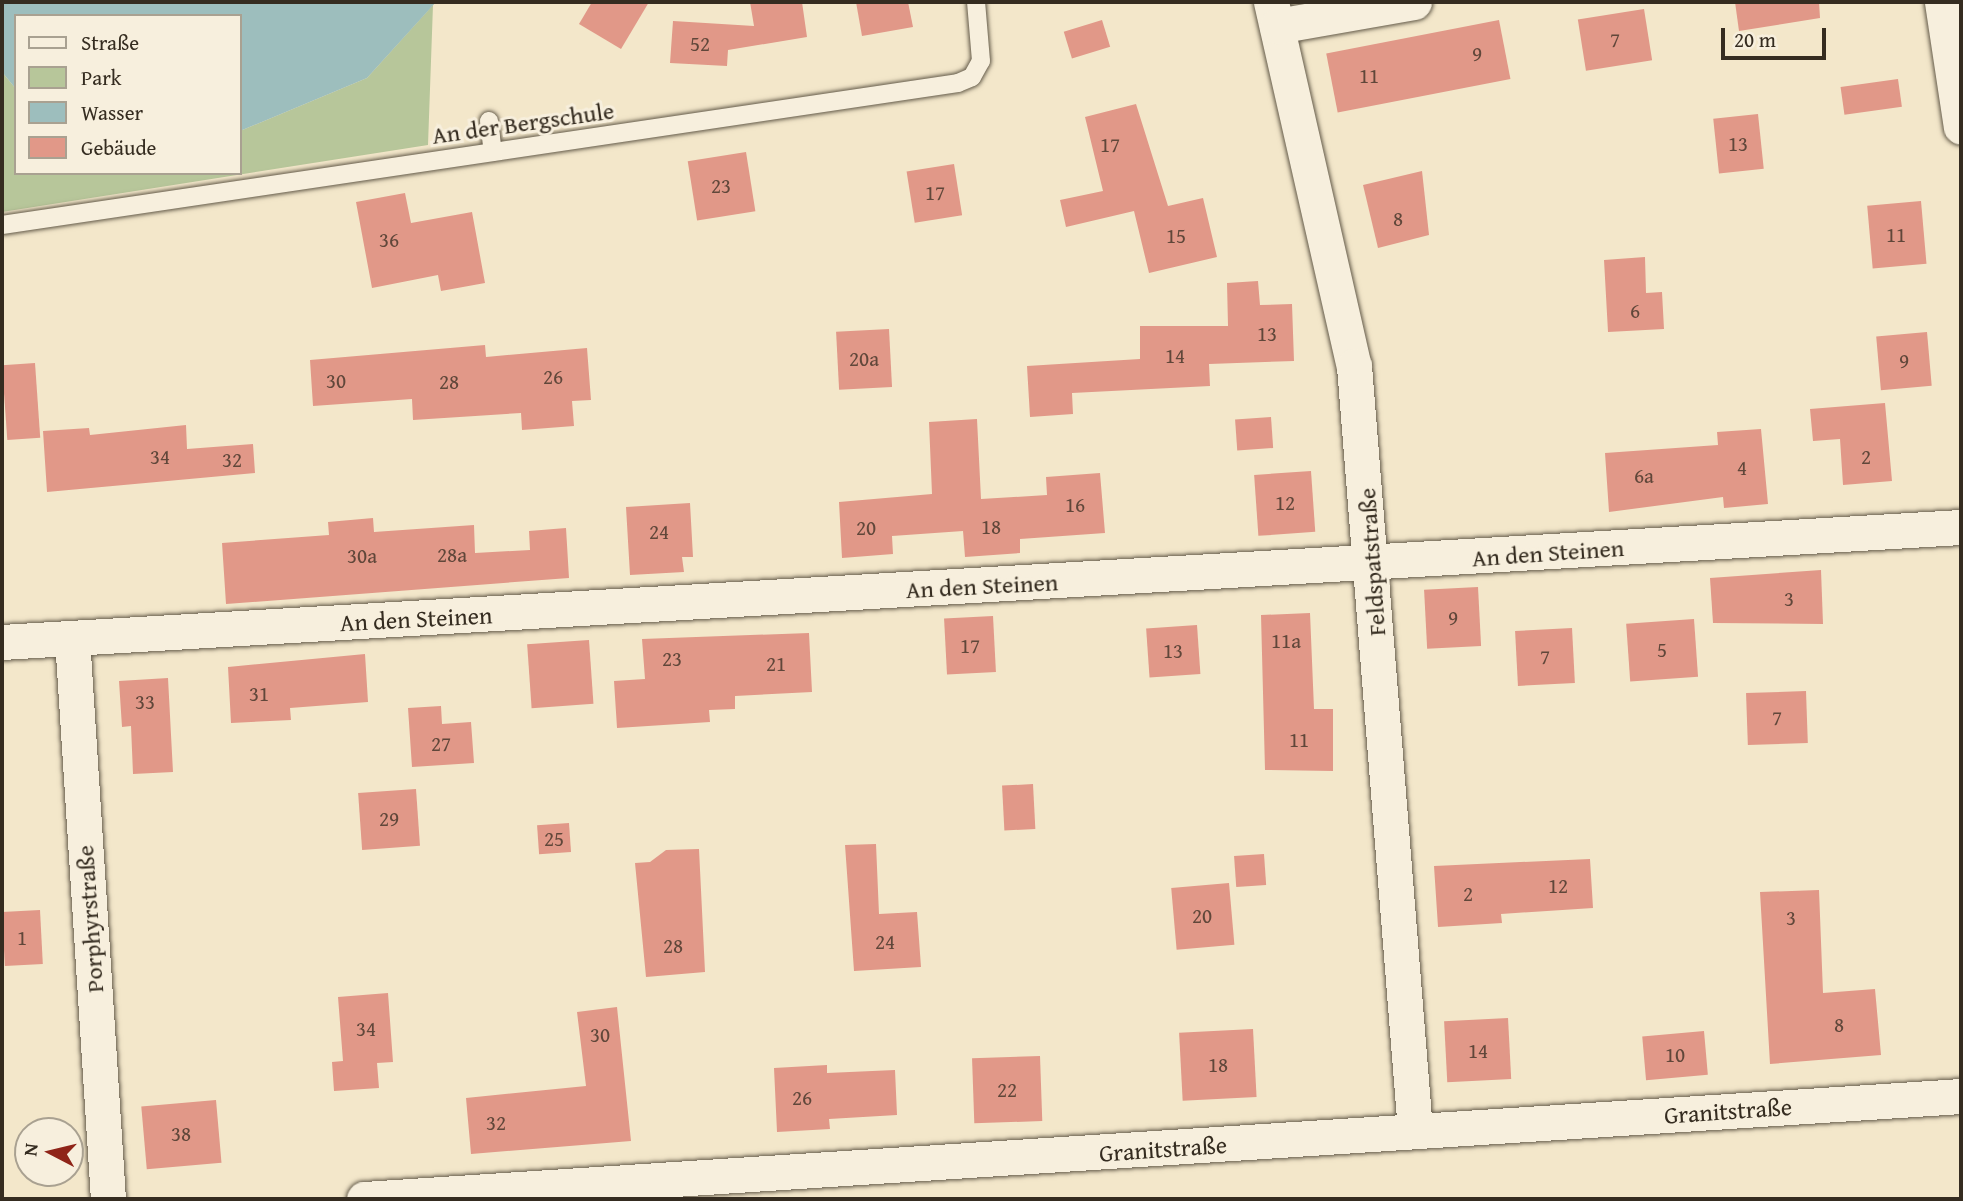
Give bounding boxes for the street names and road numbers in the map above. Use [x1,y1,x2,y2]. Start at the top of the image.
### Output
street label: An der Bergschule [430,96,616,150]
street label: Feldspatstraße [1352,487,1392,637]
street label: An den Steinen [1471,533,1625,573]
street label: An den Steinen [905,568,1059,604]
street label: An den Steinen [339,601,493,637]
street label: Porphyrstraße [70,844,110,994]
street label: Granitstraße [1663,1092,1793,1130]
street label: Granitstraße [1098,1130,1228,1168]

